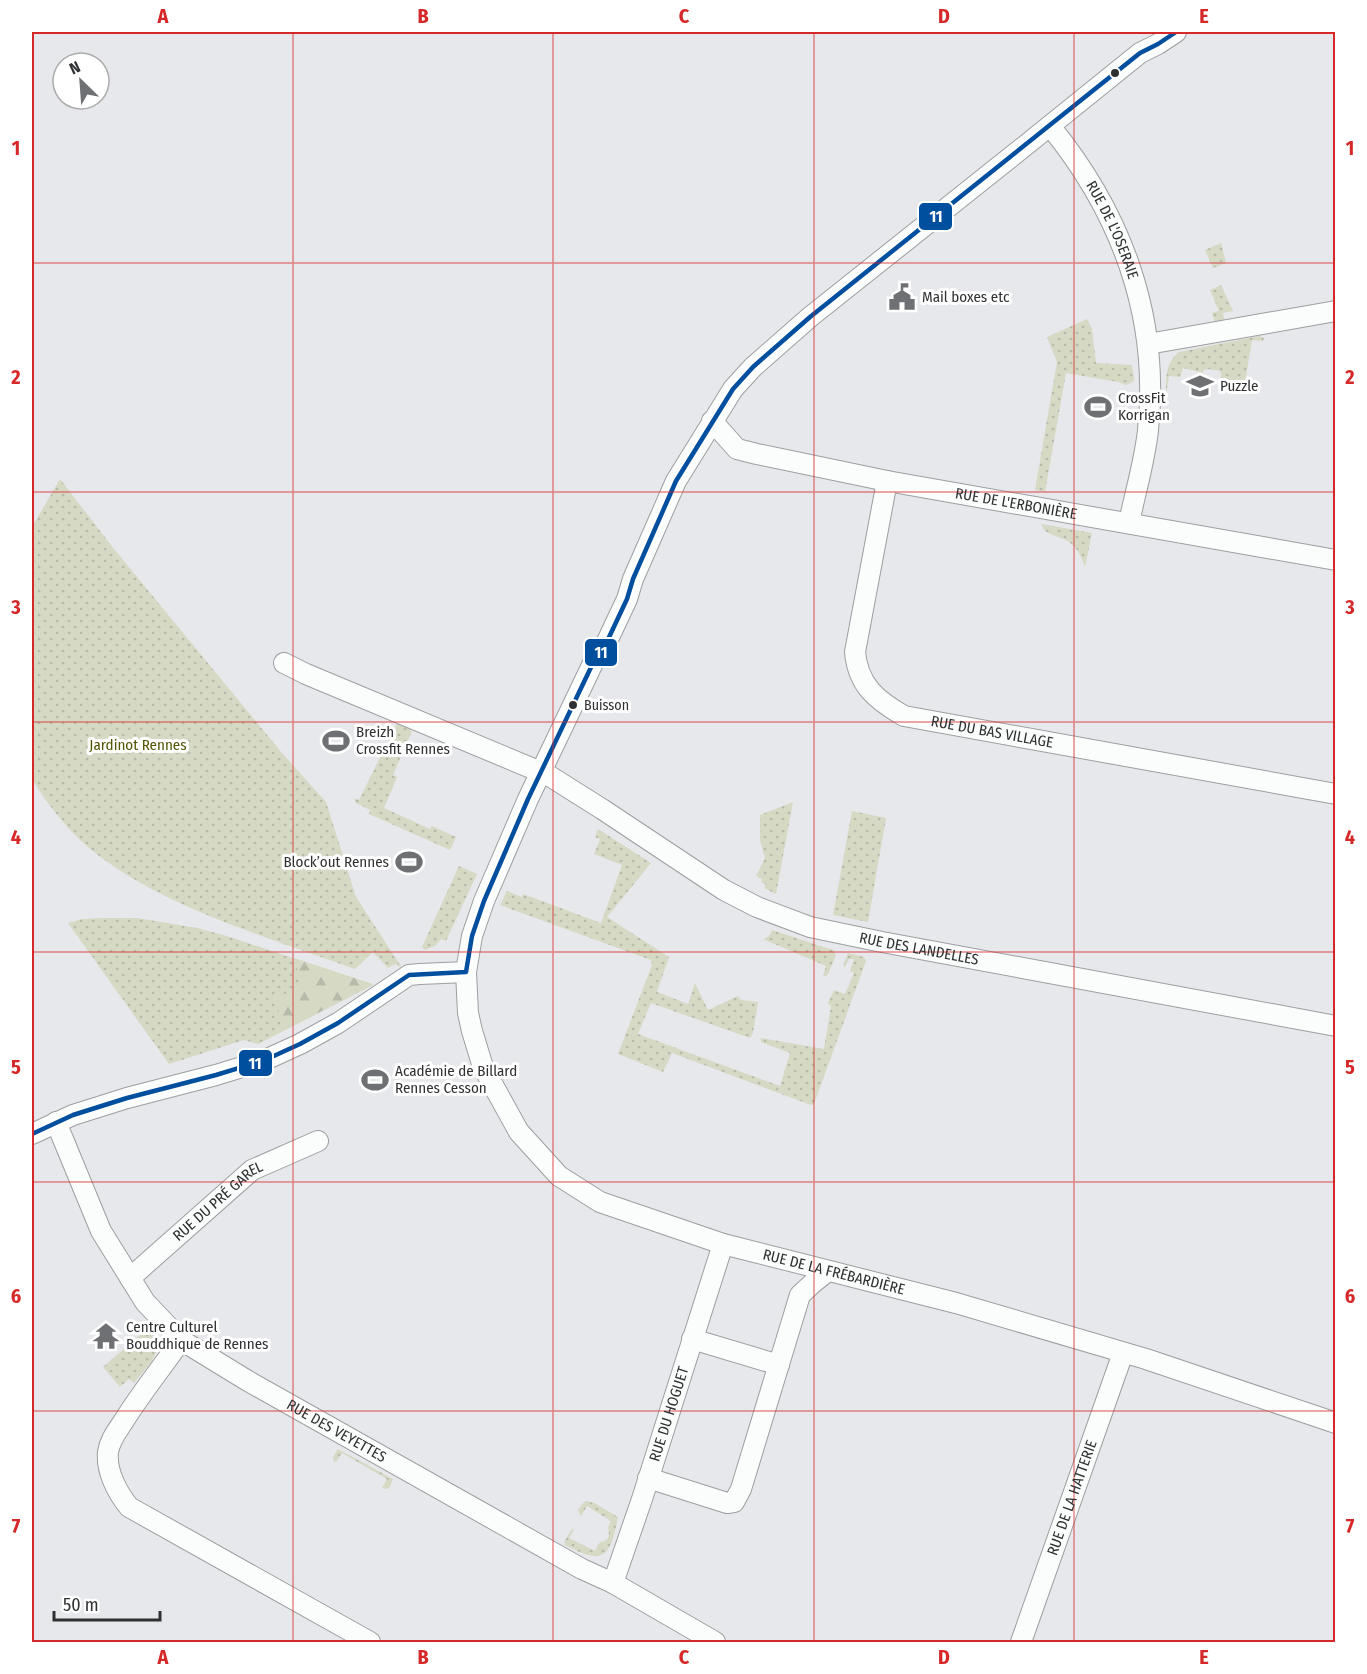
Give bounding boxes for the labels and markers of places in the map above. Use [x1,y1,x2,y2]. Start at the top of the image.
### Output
unlabelled marker [1109,67,1121,79]
public building icon: Mail boxes etc [887,282,917,312]
place label: Mail boxes etc [922,288,1010,306]
school or university icon: Puzzle [1185,371,1215,401]
place label: Puzzle [1220,377,1258,395]
place label: CrossFit Korrigan [1118,389,1170,424]
sports icon: CrossFit Korrigan [1083,392,1113,422]
place label: Buisson [584,697,629,714]
marker: Buisson [567,699,579,711]
place label: Breizh Crossfit Rennes [356,723,450,758]
sports icon: Breizh Crossfit Rennes [321,726,351,756]
sports icon: Block’out Rennes [394,847,424,877]
place label: Block’out Rennes [283,853,389,871]
place label: Académie de Billard Rennes Cesson [395,1062,517,1097]
sports icon: Académie de Billard Rennes Cesson [360,1065,390,1095]
place label: Centre Culturel Bouddhique de Rennes [126,1318,269,1353]
temple icon: Centre Culturel Bouddhique de Rennes [91,1321,121,1351]

